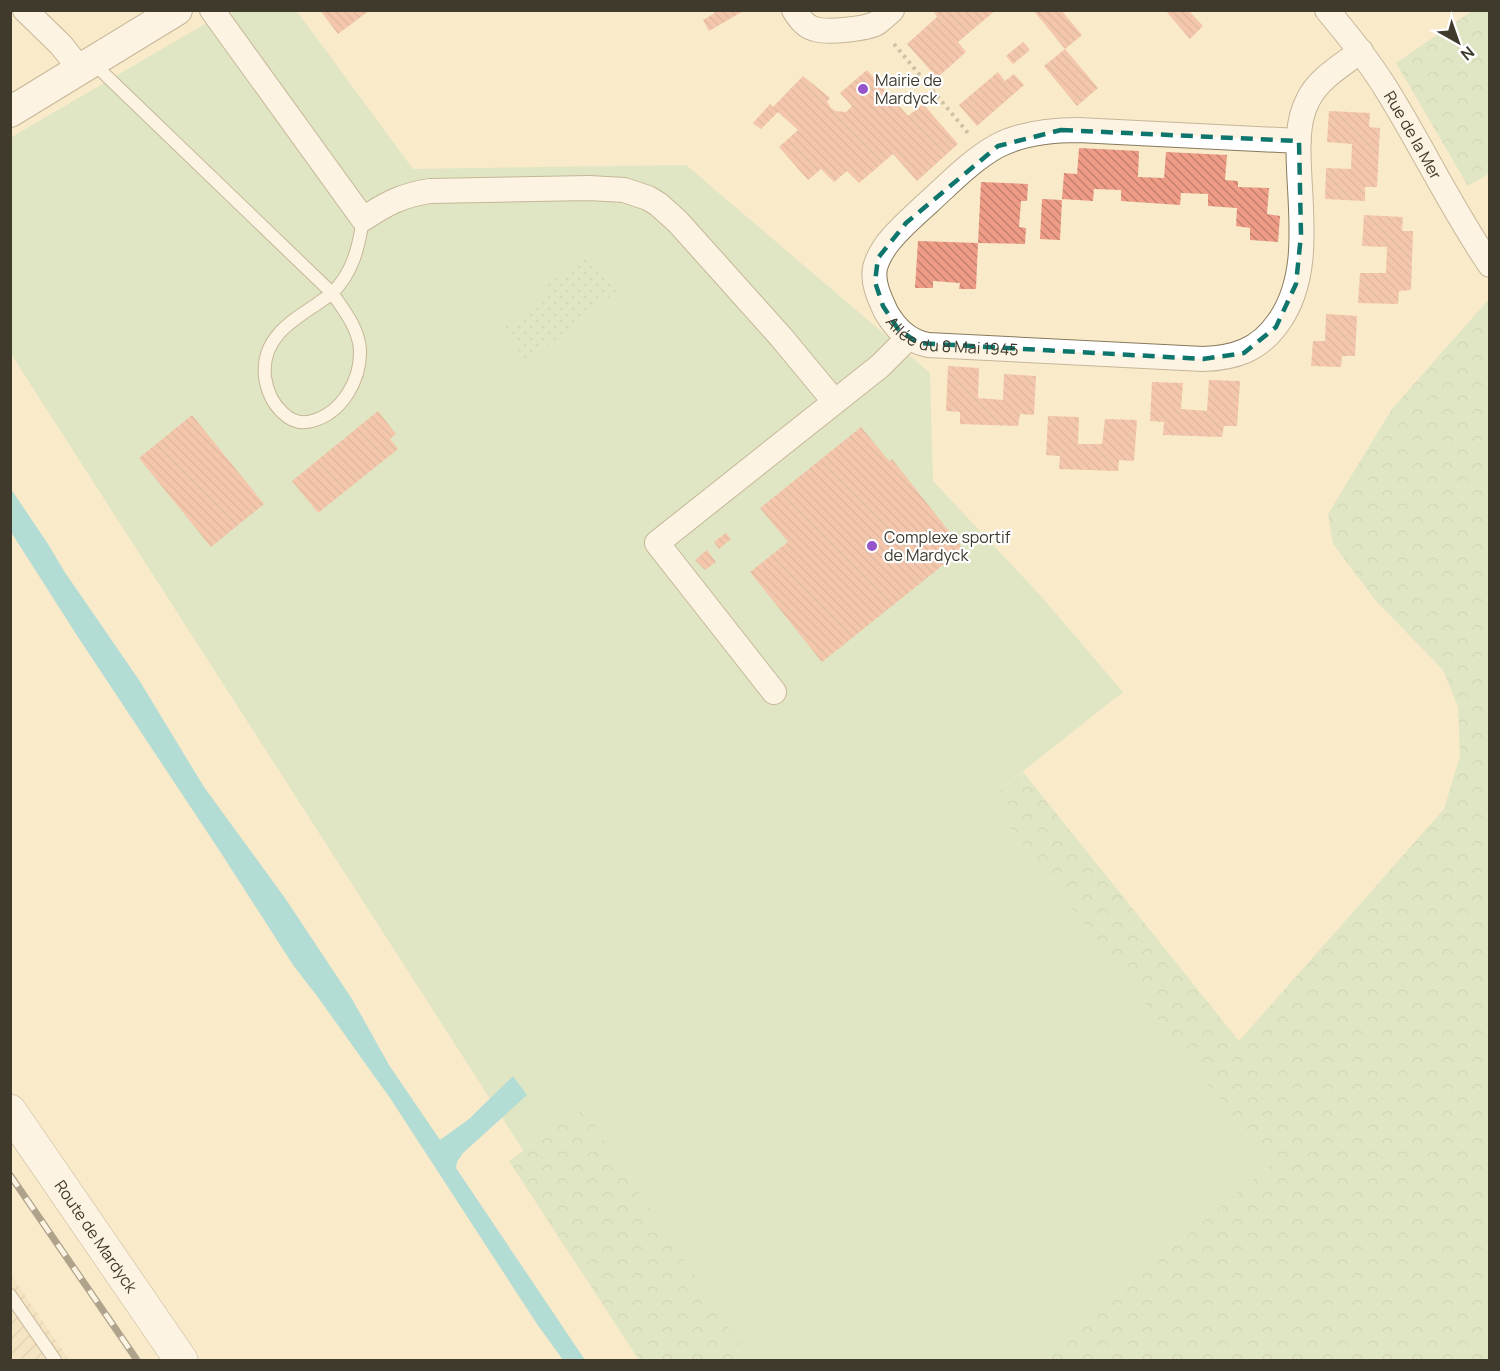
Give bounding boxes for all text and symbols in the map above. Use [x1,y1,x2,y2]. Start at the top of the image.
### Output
north arrow [1428,12,1488,72]
text: N [1456,41,1479,66]
place label: Mairie de Mardyck [875,69,942,109]
marker: Mairie de Mardyck [856,82,870,96]
street label: Rue de la Mer [1379,87,1447,183]
street label: Allée du 8 Mai 1945 [881,312,1019,361]
place label: Complexe sportif de Mardyck [884,526,1011,566]
marker: Complexe sportif de Mardyck [865,539,879,553]
street label: Route de Mardyck [50,1176,143,1298]

